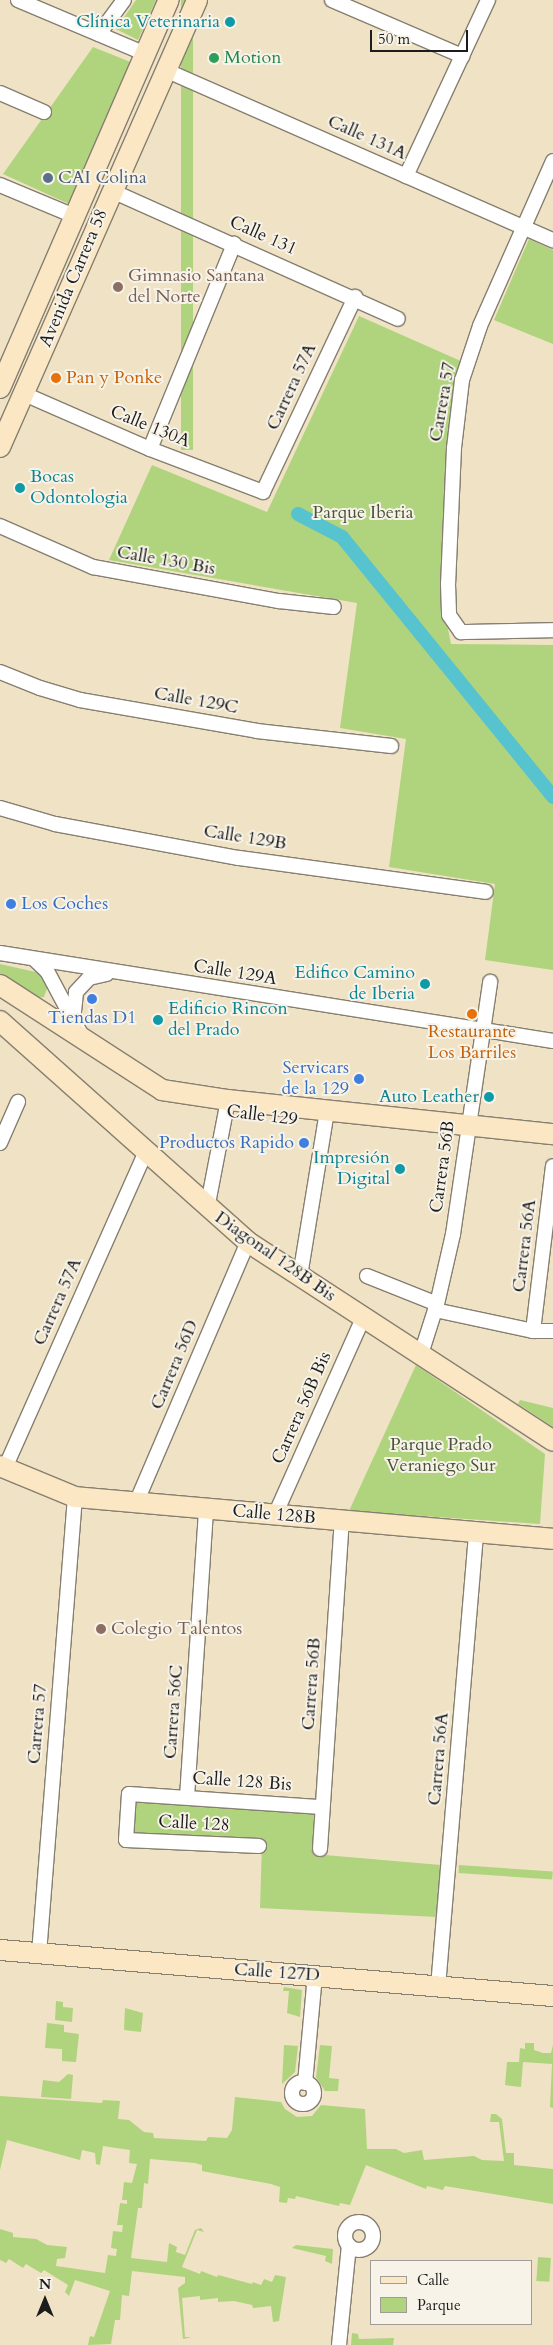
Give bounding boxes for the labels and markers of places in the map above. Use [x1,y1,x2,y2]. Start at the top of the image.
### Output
place label: Clínica Veterinaria [76,11,220,33]
marker: Clínica Veterinaria [224,16,236,28]
place label: Motion [224,47,281,69]
marker: Motion [208,52,220,64]
place label: CAI Colina [58,167,147,189]
marker: CAI Colina [42,172,54,184]
place label: Gimnasio Santana del Norte [128,266,265,308]
marker: Gimnasio Santana del Norte [112,281,124,293]
place label: Pan y Ponke [66,367,162,389]
marker: Pan y Ponke [50,372,62,384]
place label: Bocas Odontologia [30,467,128,509]
marker: Bocas Odontologia [14,482,26,494]
place label: Los Coches [21,893,108,915]
marker: Los Coches [5,898,17,910]
place label: Edifico Camino de Iberia [295,963,415,1006]
marker: Edifico Camino de Iberia [419,978,431,990]
marker: Tiendas D1 [86,993,98,1005]
place label: Edificio Rincon del Prado [168,999,288,1042]
place label: Tiendas D1 [48,1007,136,1029]
marker: Restaurante Los Barriles [466,1008,478,1020]
marker: Edificio Rincon del Prado [152,1014,164,1026]
place label: Restaurante Los Barriles [428,1022,516,1064]
place label: Servicars de la 129 [282,1058,349,1100]
marker: Servicars de la 129 [353,1073,365,1085]
place label: Auto Leather [379,1086,479,1108]
marker: Auto Leather [483,1091,495,1103]
place label: Productos Rapido [159,1132,294,1154]
marker: Productos Rapido [298,1137,310,1149]
place label: Impresión Digital [313,1148,390,1190]
marker: Impresión Digital [394,1163,406,1175]
place label: Colegio Talentos [111,1618,242,1640]
marker: Colegio Talentos [95,1623,107,1635]

